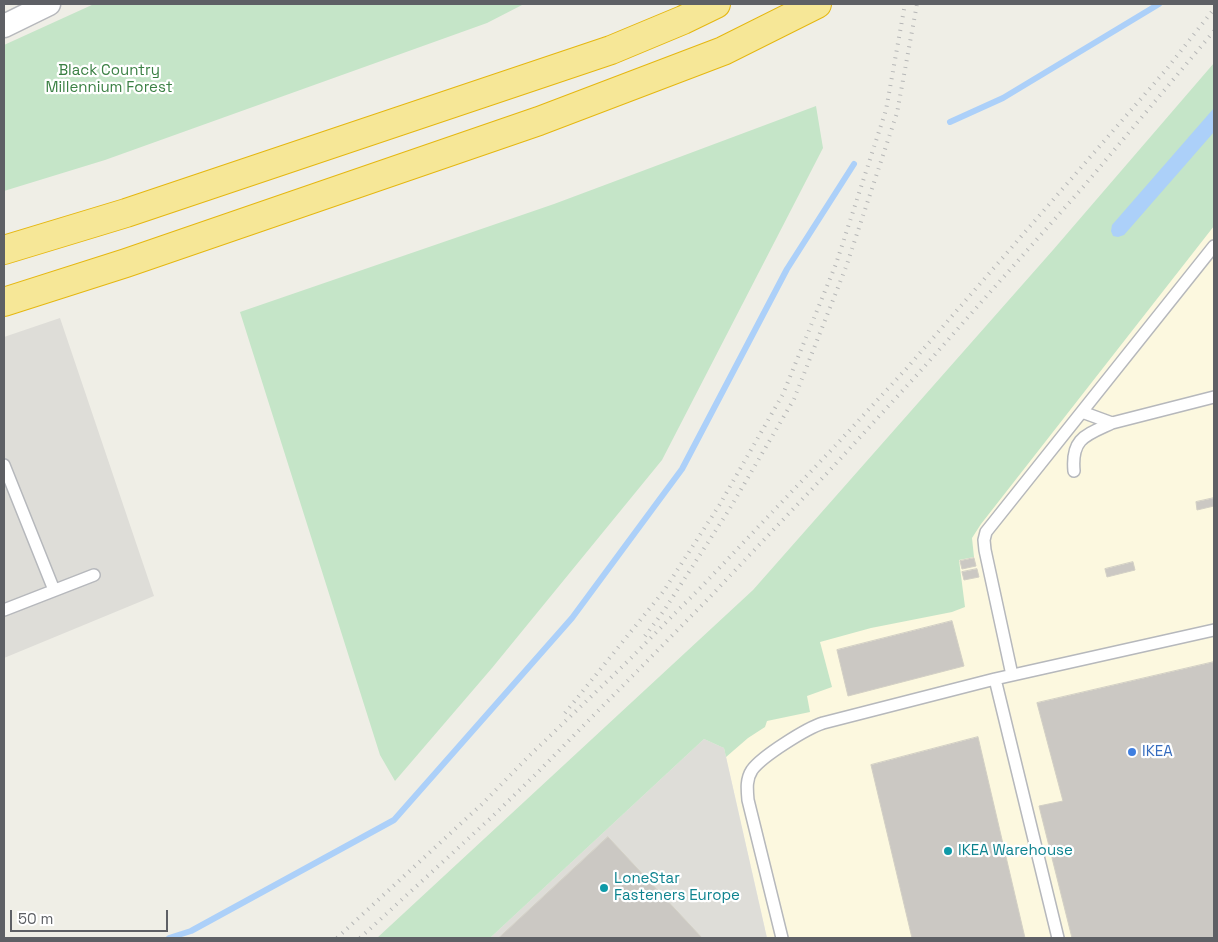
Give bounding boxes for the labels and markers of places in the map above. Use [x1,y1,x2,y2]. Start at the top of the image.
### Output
place label: IKEA [1142,743,1173,761]
marker: IKEA [1126,746,1138,758]
place label: IKEA Warehouse [958,842,1073,860]
marker: IKEA Warehouse [942,845,954,857]
place label: LoneStar Fasteners Europe [614,870,740,905]
marker: LoneStar Fasteners Europe [598,882,610,894]

